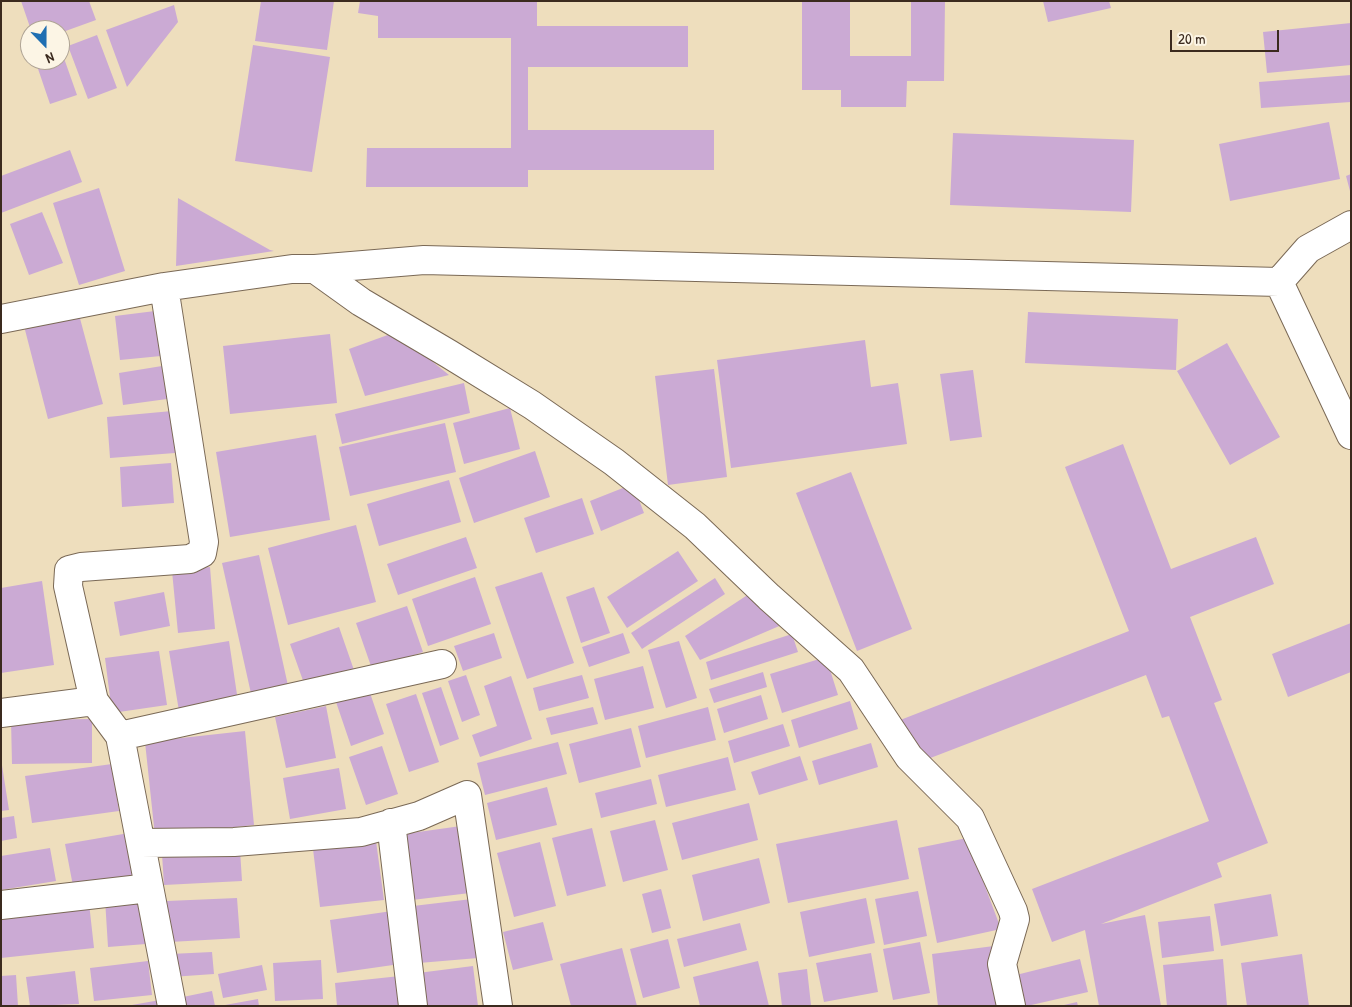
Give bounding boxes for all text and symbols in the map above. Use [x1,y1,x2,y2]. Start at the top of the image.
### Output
north arrow [20,20,70,70]
scale bar [1172,20,1281,52]
text: 20 m [1178,28,1205,49]
text: N [43,48,57,69]

